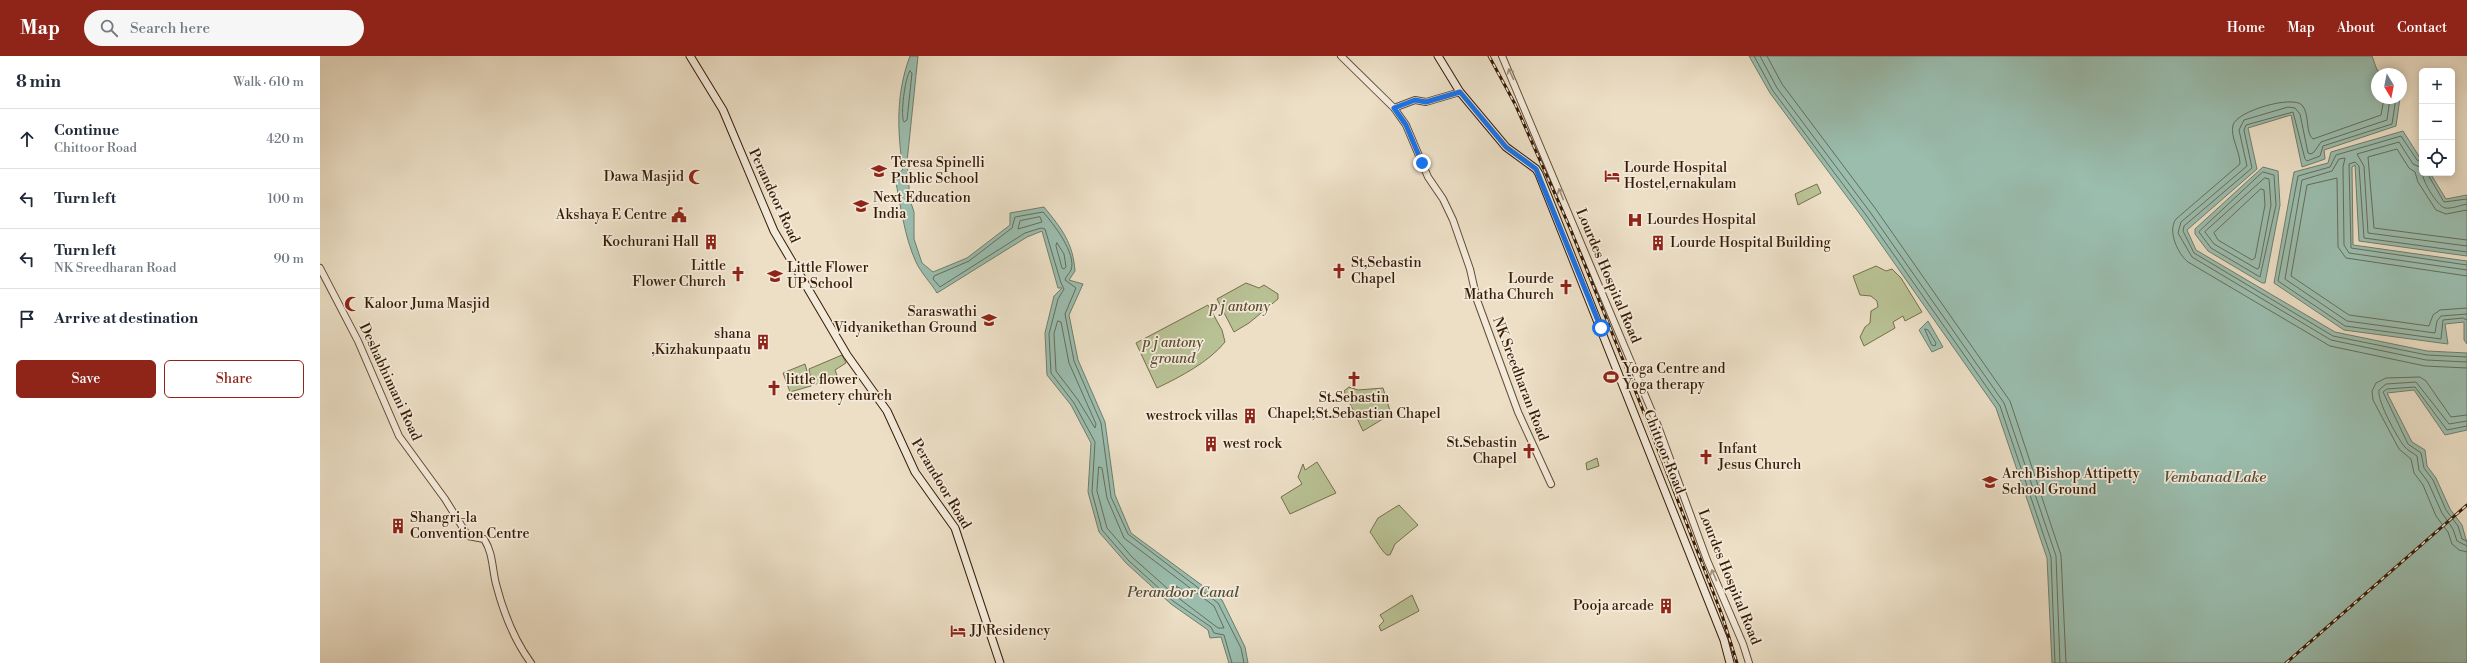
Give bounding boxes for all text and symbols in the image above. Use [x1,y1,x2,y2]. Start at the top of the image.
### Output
search box [84,10,364,46]
text: Map [20,16,60,40]
icon: search [98,17,120,39]
text: Search here [130,19,210,38]
text: Home [2227,19,2265,37]
text: Map [2287,19,2315,37]
text: About [2337,19,2375,37]
text: Contact [2397,19,2447,37]
north arrow [2371,68,2407,104]
map controls [2419,68,2455,176]
button: + [2419,68,2455,104]
one-way arrow [1507,69,1514,81]
text: 8 min [16,71,61,93]
text: Walk · 610 m [233,74,304,90]
button: − [2419,104,2455,140]
text: Continue [54,121,119,140]
icon: ahead [16,128,38,150]
text: 420 m [266,131,304,147]
text: Chittoor Road [54,140,137,156]
button: locate [2419,140,2455,176]
street label: Perandoor Road [744,146,804,246]
place label: Teresa Spinelli Public School [891,154,985,188]
route end [1413,154,1431,172]
place label: Lourde Hospital Hostel,ernakulam [1624,159,1737,193]
school or university icon: Teresa Spinelli Public School [870,162,888,180]
hotel icon: Lourde Hospital Hostel,ernakulam [1603,167,1621,185]
place label: Dawa Masjid [604,168,684,186]
mosque icon: Dawa Masjid [687,168,705,186]
icon: left [16,188,38,210]
text: Turn left [54,189,116,208]
place label: Next Education India [873,189,971,223]
one-way arrow [1557,189,1565,201]
text: 100 m [268,191,304,207]
school or university icon: Next Education India [852,197,870,215]
place label: Akshaya E Centre [555,206,667,224]
public building icon: Akshaya E Centre [670,206,688,224]
street label: Lourdes Hospital Road [1571,206,1645,346]
hospital icon: Lourdes Hospital [1626,211,1644,229]
place label: Lourdes Hospital [1647,211,1756,229]
place label: Kochurani Hall [602,233,699,251]
building icon: Kochurani Hall [702,233,720,251]
building icon: Lourde Hospital Building [1649,234,1667,252]
place label: Lourde Hospital Building [1670,234,1832,252]
text: Turn left [54,241,116,260]
icon: left [16,248,38,270]
text: 90 m [273,251,304,267]
place label: St,Sebastin Chapel [1351,254,1422,288]
place label: Little Flower Church [632,257,727,291]
place label: Little Flower UP School [787,259,869,293]
text: NK Sreedharan Road [54,260,176,276]
church icon: St,Sebastin Chapel [1330,262,1348,280]
church icon: Little Flower Church [729,265,747,283]
school or university icon: Little Flower UP School [766,267,784,285]
place label: Lourde Matha Church [1464,270,1555,304]
church icon: Lourde Matha Church [1557,278,1575,296]
mosque icon: Kaloor Juma Masjid [343,295,361,313]
place label: Kaloor Juma Masjid [364,295,490,313]
park label: p j antony [1208,298,1271,316]
place label: Saraswathi Vidyanikethan Ground [833,303,977,337]
icon: arrive [16,308,38,330]
text: Arrive at destination [54,309,198,328]
school or university icon: Saraswathi Vidyanikethan Ground [980,311,998,329]
street label: NK Sreedharan Road [1488,314,1552,444]
route start [1592,319,1610,337]
street label: Deshabhimani Road [355,320,425,444]
place label: shana ,Kizhakunpaatu [652,325,752,359]
building icon: shana ,Kizhakunpaatu [754,333,772,351]
park label: p j antony ground [1141,334,1204,368]
button: Save [16,360,156,398]
button: Share [164,360,304,398]
place label: Yoga Centre and Yoga therapy [1622,360,1726,394]
sports icon: Yoga Centre and Yoga therapy [1602,368,1620,386]
church icon: St.Sebastin Chapel;St.Sebastian Chapel [1345,370,1363,388]
place label: little flower cemetery church [786,371,893,405]
church icon: little flower cemetery church [765,379,783,397]
place label: St.Sebastin Chapel;St.Sebastian Chapel [1267,389,1441,423]
place label: westrock villas [1145,407,1238,425]
building icon: westrock villas [1241,407,1259,425]
street label: Chittoor Road [1639,407,1689,497]
place label: St.Sebastin Chapel [1447,434,1518,468]
building icon: west rock [1202,435,1220,453]
place label: west rock [1222,435,1283,453]
street label: Perandoor Road [907,436,975,532]
place label: Infant Jesus Church [1717,440,1802,474]
church icon: St.Sebastin Chapel [1520,442,1538,460]
church icon: Infant Jesus Church [1697,448,1715,466]
place label: Arch Bishop Attipetty School Ground [2001,465,2140,499]
water label: Vembanad Lake [2164,468,2266,487]
school or university icon: Arch Bishop Attipetty School Ground [1981,473,1999,491]
street label: Lourdes Hospital Road [1694,507,1764,647]
place label: Shangri-la Convention Centre [410,509,530,543]
building icon: Shangri-la Convention Centre [389,517,407,535]
one-way arrow [1710,569,1717,581]
water label: Perandoor Canal [1126,583,1239,602]
place label: Pooja arcade [1573,597,1654,615]
building icon: Pooja arcade [1657,597,1675,615]
hotel icon: JJ Residency [949,622,967,640]
place label: JJ Residency [969,622,1051,640]

